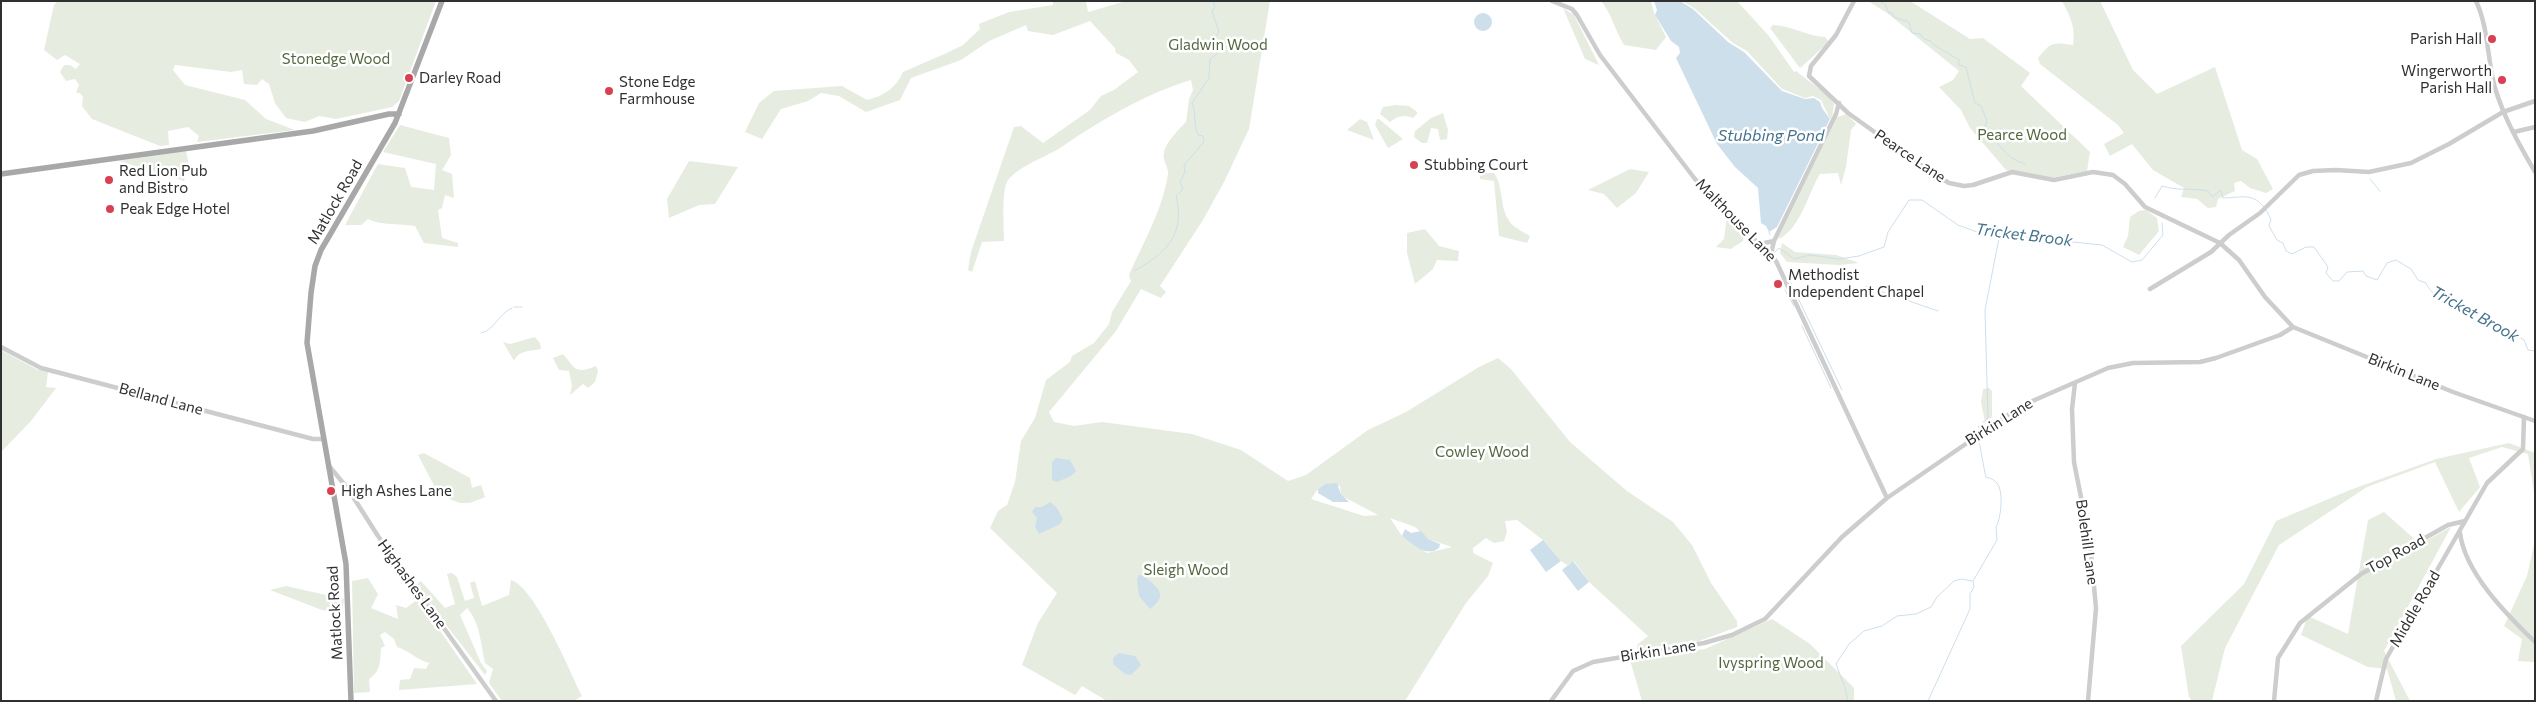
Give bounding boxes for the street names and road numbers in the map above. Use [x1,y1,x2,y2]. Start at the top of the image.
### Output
street label: Pearce Lane [1871,126,1949,186]
street label: Matlock Road [304,157,366,247]
street label: Malthouse Lane [1692,175,1780,265]
street label: Birkin Lane [2365,349,2443,395]
street label: Belland Lane [117,379,205,419]
street label: Birkin Lane [1962,394,2036,450]
street label: Bolehill Lane [2072,498,2102,586]
street label: Top Road [2364,531,2428,577]
street label: Highashes Lane [374,536,450,632]
street label: Matlock Road [324,565,346,661]
street label: Middle Road [2386,568,2444,650]
street label: Birkin Lane [1619,636,1697,666]

